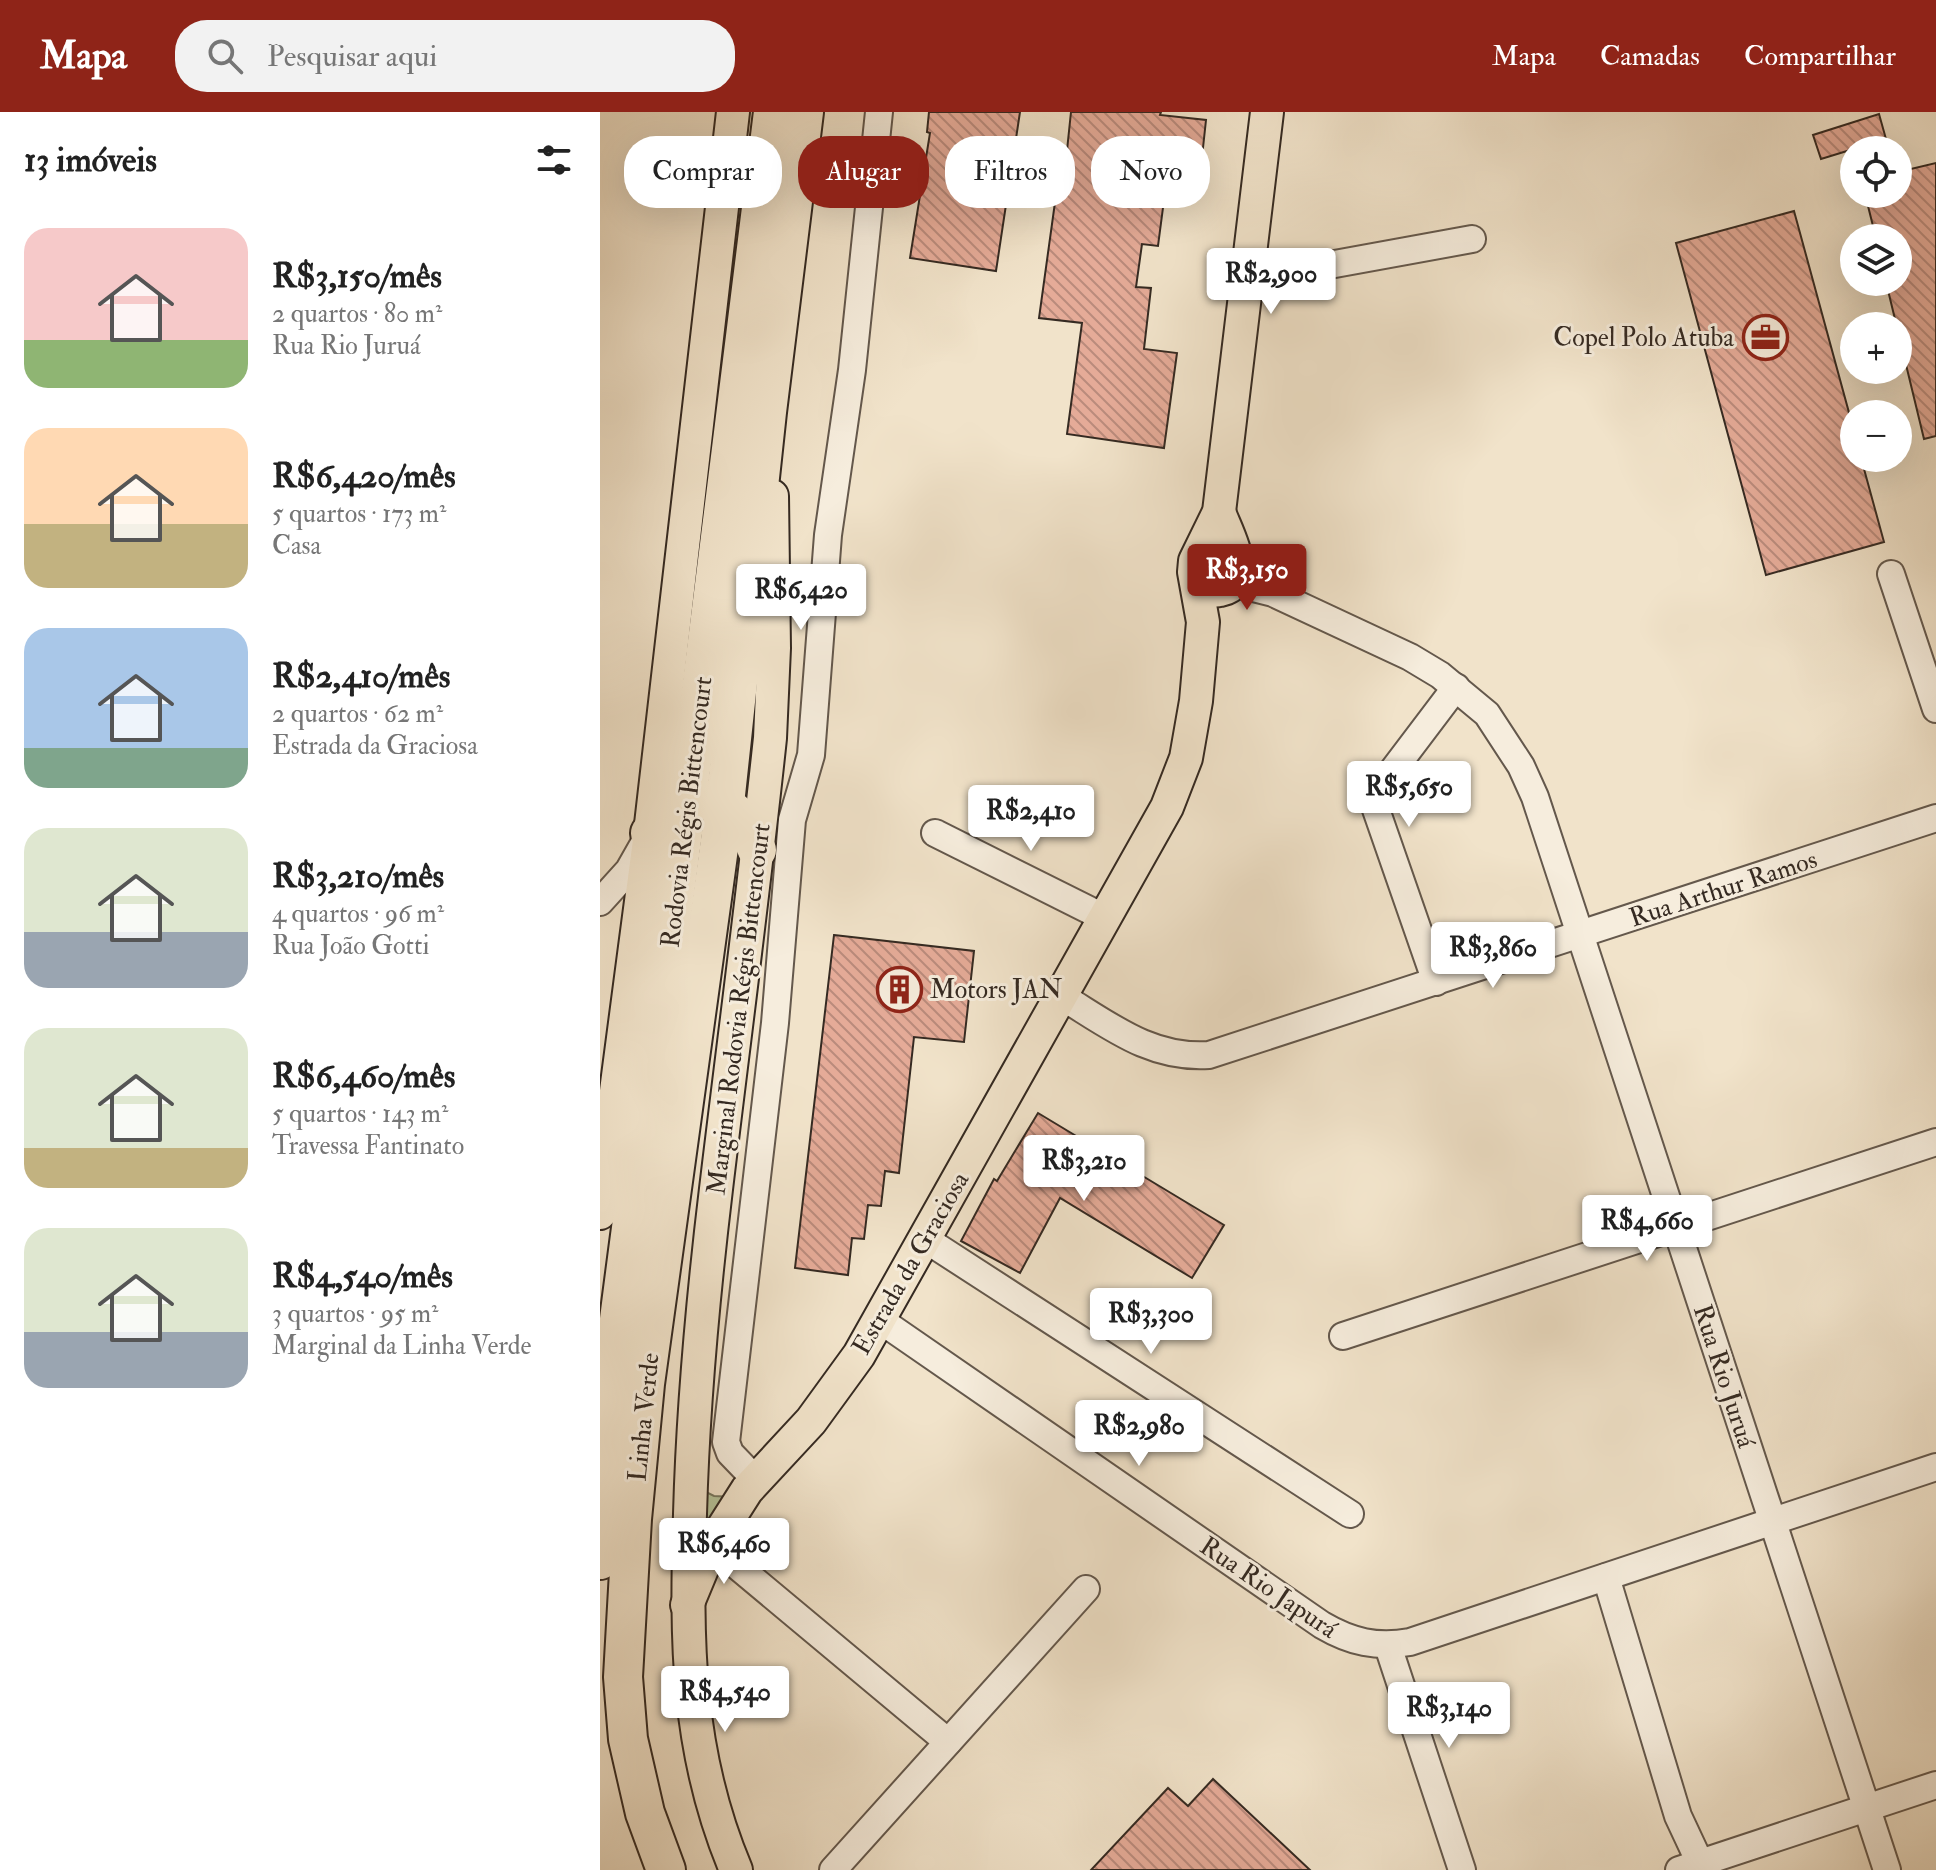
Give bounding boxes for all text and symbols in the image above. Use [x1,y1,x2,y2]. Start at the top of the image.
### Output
search box [175,20,735,92]
text: Mapa [40,32,127,80]
icon: search [203,34,247,78]
text: Pesquisar aqui [267,38,437,75]
text: Mapa [1492,39,1556,74]
text: Camadas [1600,39,1700,74]
text: Compartilhar [1744,39,1896,74]
chip: Comprar [624,136,782,208]
chip: Alugar [798,136,929,208]
chip: Filtros [945,136,1075,208]
chip: Novo [1091,136,1210,208]
map controls [1840,136,1912,472]
button: locate [1840,136,1912,208]
icon: filters [532,138,576,182]
text: 13 imóveis [24,139,157,182]
button: layers [1840,224,1912,296]
pin: R$2,900 [1197,248,1345,316]
text: R$3,150/mês [272,255,442,298]
text: R$2,900 [1225,258,1317,290]
icon: home [88,260,184,356]
text: 2 quartos · 80 m² [272,298,442,330]
button: + [1840,312,1912,384]
office icon: Copel Polo Atuba [1741,313,1789,361]
place label: Copel Polo Atuba [1553,322,1734,355]
text: Rua Rio Juruá [272,330,421,362]
button: − [1840,400,1912,472]
text: R$6,420/mês [272,455,456,498]
icon: home [88,460,184,556]
text: 5 quartos · 173 m² [272,498,446,530]
text: Casa [272,530,321,562]
pin: R$3,150 [1173,544,1321,612]
text: R$3,150 [1205,554,1289,586]
pin: R$6,420 [727,564,875,632]
text: R$6,420 [754,574,848,606]
text: R$2,410/mês [272,655,450,698]
icon: home [88,660,184,756]
street label: Rodovia Régis Bittencourt [654,675,719,949]
text: 2 quartos · 62 m² [272,698,443,730]
text: Estrada da Graciosa [272,730,478,762]
pin: R$5,650 [1335,761,1483,829]
text: R$5,650 [1365,771,1453,803]
pin: R$2,410 [957,785,1105,853]
text: R$2,410 [986,795,1076,827]
street label: Marginal Rodovia Régis Bittencourt [700,822,778,1197]
street label: Rua Arthur Ramos [1625,844,1821,934]
text: R$3,210/mês [272,855,444,898]
icon: home [88,860,184,956]
text: 4 quartos · 96 m² [272,898,444,930]
pin: R$3,860 [1419,922,1567,990]
text: Rua João Gotti [272,930,429,962]
text: R$3,860 [1449,932,1537,964]
building icon: Motors JAN [875,965,923,1013]
place label: Motors JAN [930,974,1063,1006]
text: R$6,460/mês [272,1055,455,1098]
icon: home [88,1060,184,1156]
text: 5 quartos · 143 m² [272,1098,448,1130]
text: Travessa Fantinato [272,1130,464,1162]
pin: R$3,210 [1010,1135,1158,1203]
text: R$3,210 [1041,1145,1127,1177]
street label: Estrada da Graciosa [846,1166,976,1361]
pin: R$4,660 [1573,1195,1721,1263]
text: R$4,660 [1600,1205,1694,1237]
text: R$4,540/mês [272,1255,453,1298]
icon: home [88,1260,184,1356]
pin: R$3,300 [1077,1288,1225,1356]
text: 3 quartos · 95 m² [272,1298,438,1330]
text: R$3,300 [1108,1298,1194,1330]
street label: Rua Rio Juruá [1686,1301,1762,1452]
text: Marginal da Linha Verde [272,1330,531,1362]
street label: Linha Verde [621,1351,667,1483]
pin: R$2,980 [1065,1400,1213,1468]
text: R$2,980 [1093,1410,1185,1442]
pin: R$6,460 [650,1518,798,1586]
text: R$6,460 [677,1528,771,1560]
street label: Rua Rio Japurá [1193,1530,1344,1647]
pin: R$4,540 [651,1666,799,1734]
text: R$4,540 [679,1676,771,1708]
pin: R$3,140 [1375,1682,1523,1750]
text: R$3,140 [1406,1692,1492,1724]

